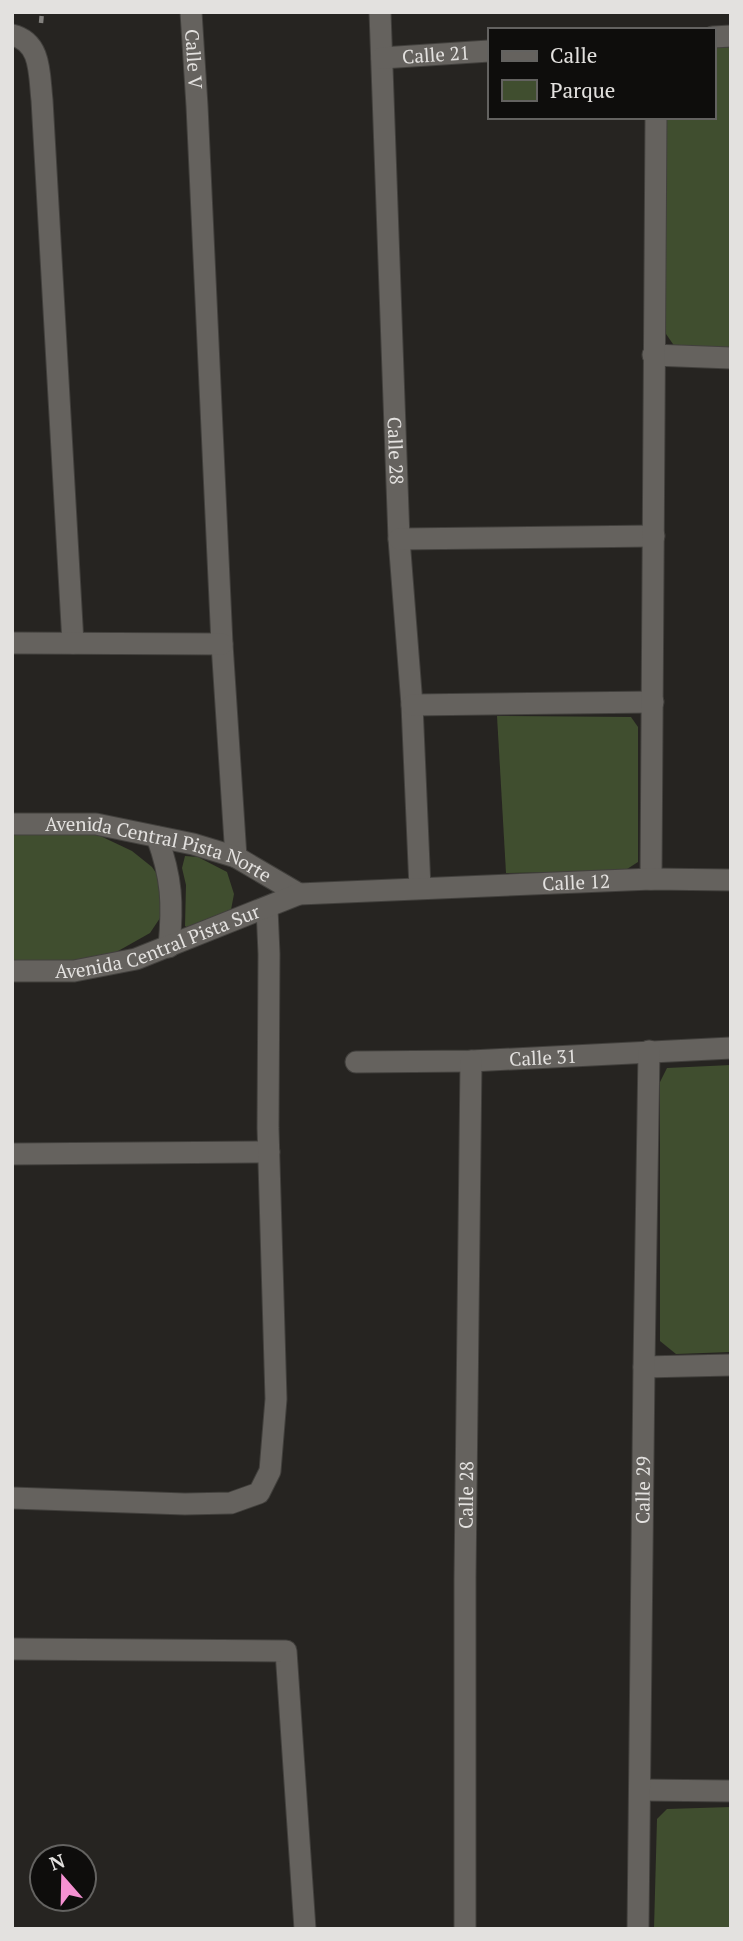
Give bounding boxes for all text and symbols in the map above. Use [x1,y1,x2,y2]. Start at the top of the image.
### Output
street label: Calle V [180,28,209,90]
legend [488,28,715,119]
street label: Calle 21 [401,39,470,69]
text: Calle [550,41,597,69]
text: Parque [550,76,615,104]
street label: Calle 28 [383,416,410,485]
street label: Avenida Central Pista Norte [45,811,276,887]
street label: Calle 12 [542,868,610,896]
street label: Avenida Central Pista Sur [55,898,264,983]
street label: Calle 31 [508,1043,577,1071]
street label: Calle 29 [629,1456,655,1524]
street label: Calle 28 [453,1461,478,1529]
north arrow [28,1843,98,1913]
text: N [46,1847,69,1876]

